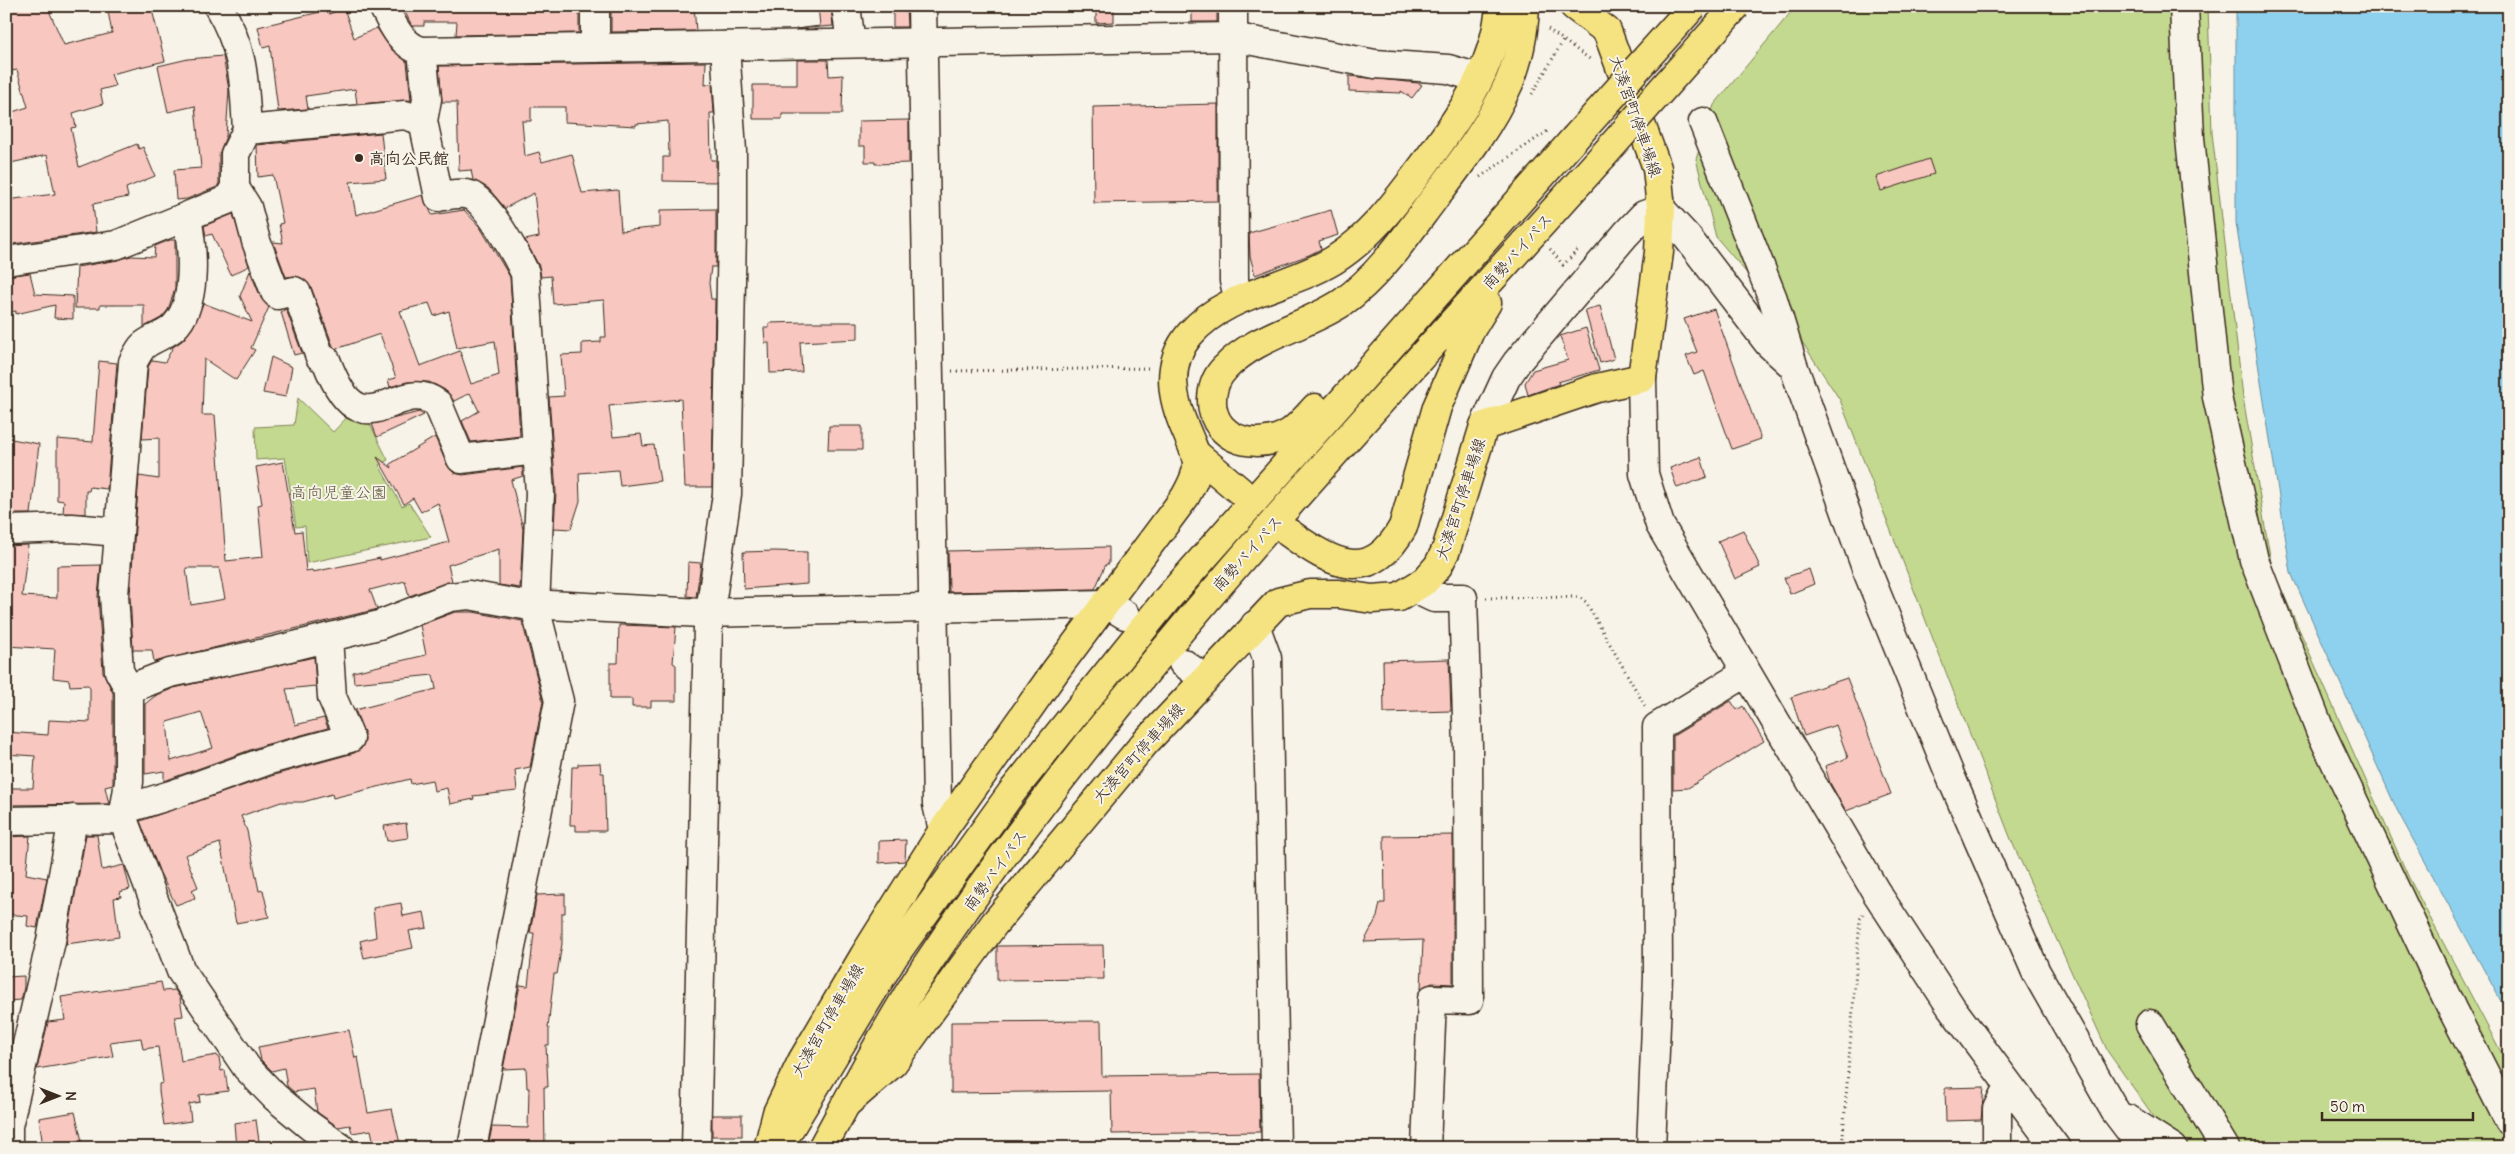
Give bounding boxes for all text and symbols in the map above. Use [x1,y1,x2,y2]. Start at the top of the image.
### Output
street label: 大湊宮町停車場線 [1606,52,1666,180]
place label: 高向公民館 [369,148,449,168]
marker: 高向公民館 [353,152,365,164]
street label: 南勢バイパス [1478,209,1556,293]
street label: 大湊宮町停車場線 [1431,435,1489,563]
park label: 高向児童公園 [291,482,387,502]
street label: 南勢バイパス [1208,511,1286,595]
street label: 大湊宮町停車場線 [1088,699,1188,807]
street label: 南勢バイパス [959,825,1031,915]
street label: 大湊宮町停車場線 [786,960,868,1080]
north arrow [32,1072,82,1122]
scale bar [2322,1089,2474,1121]
text: N [62,1091,80,1101]
text: 50 m [2330,1097,2365,1116]

